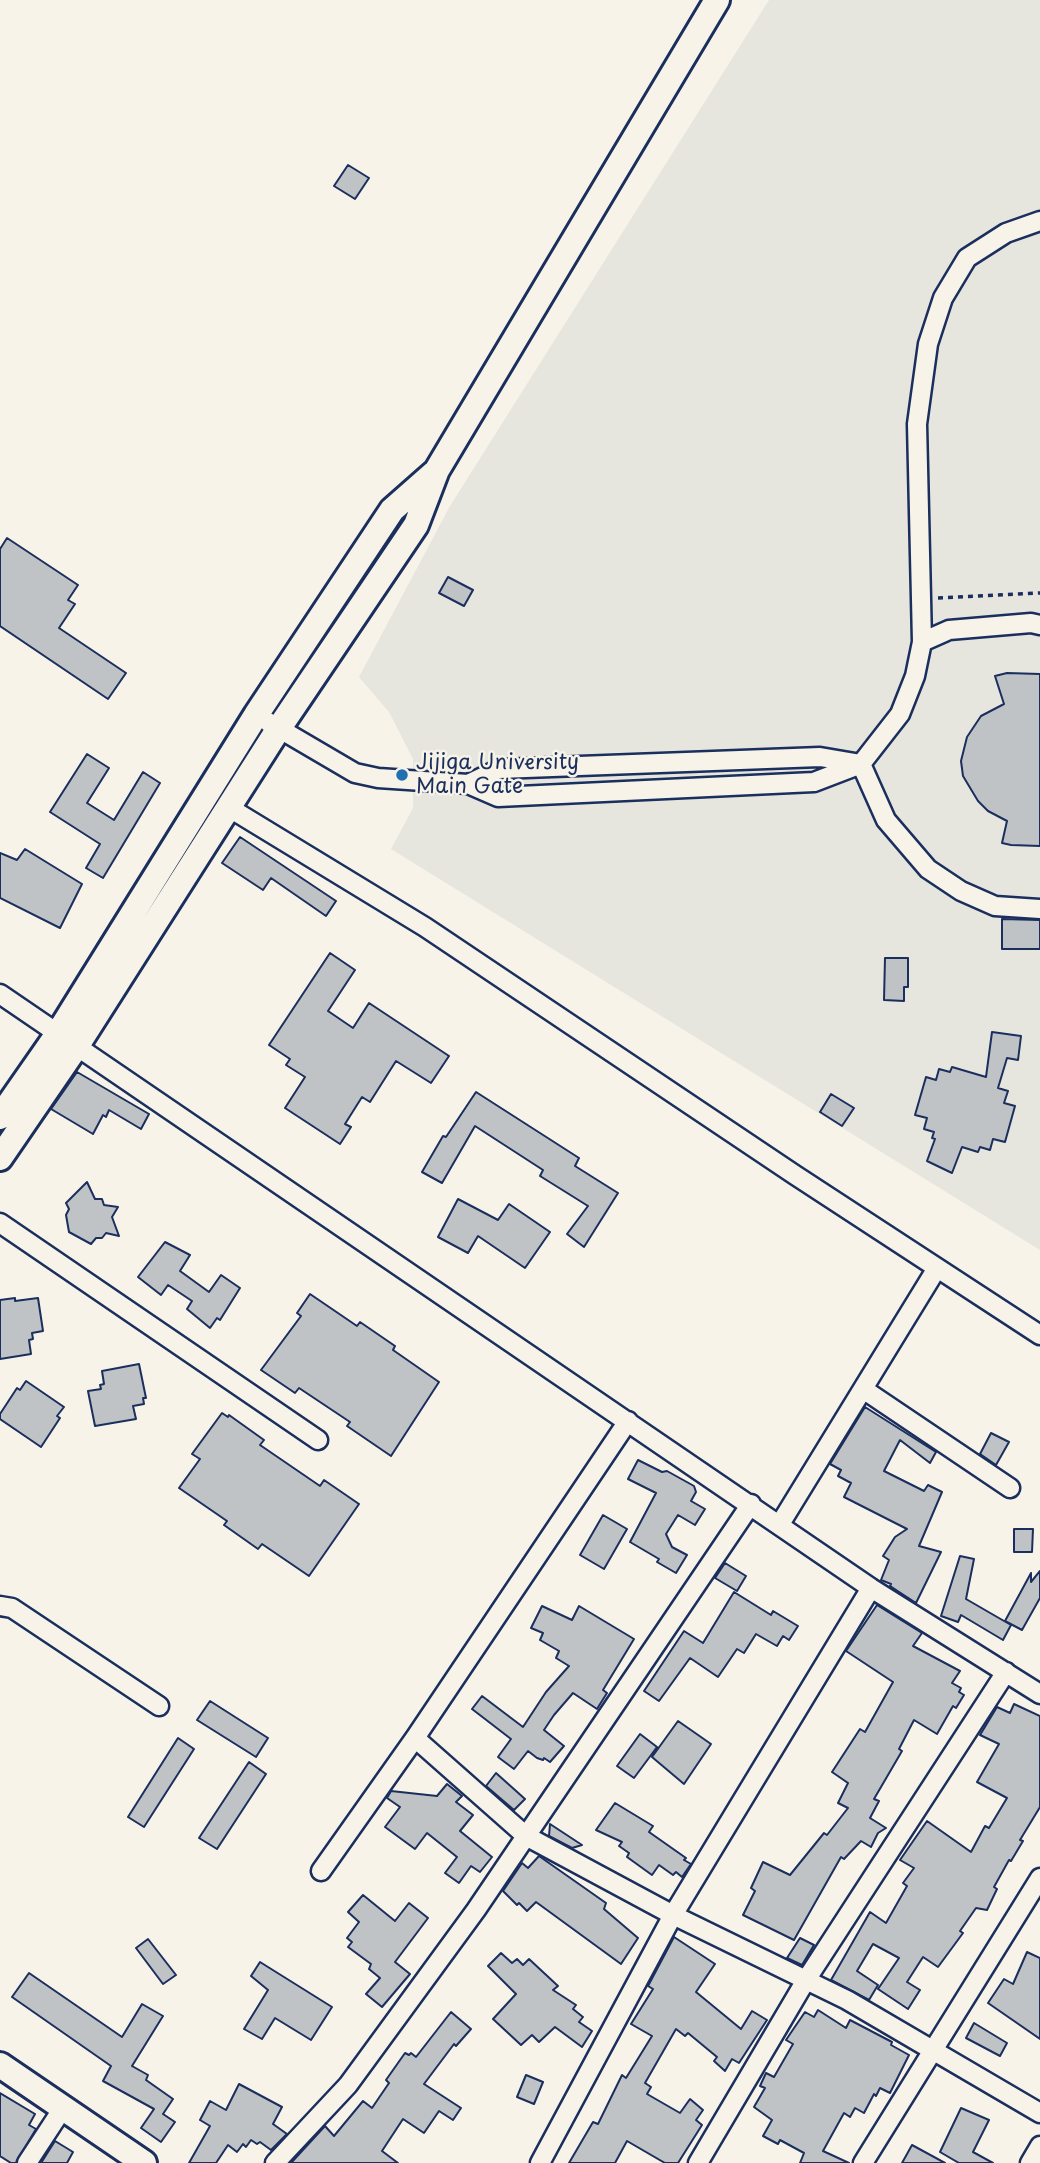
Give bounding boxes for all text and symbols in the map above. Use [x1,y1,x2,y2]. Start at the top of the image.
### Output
place label: Jijiga University Main Gate [416,750,579,800]
marker: Jijiga University Main Gate [394,767,410,783]

